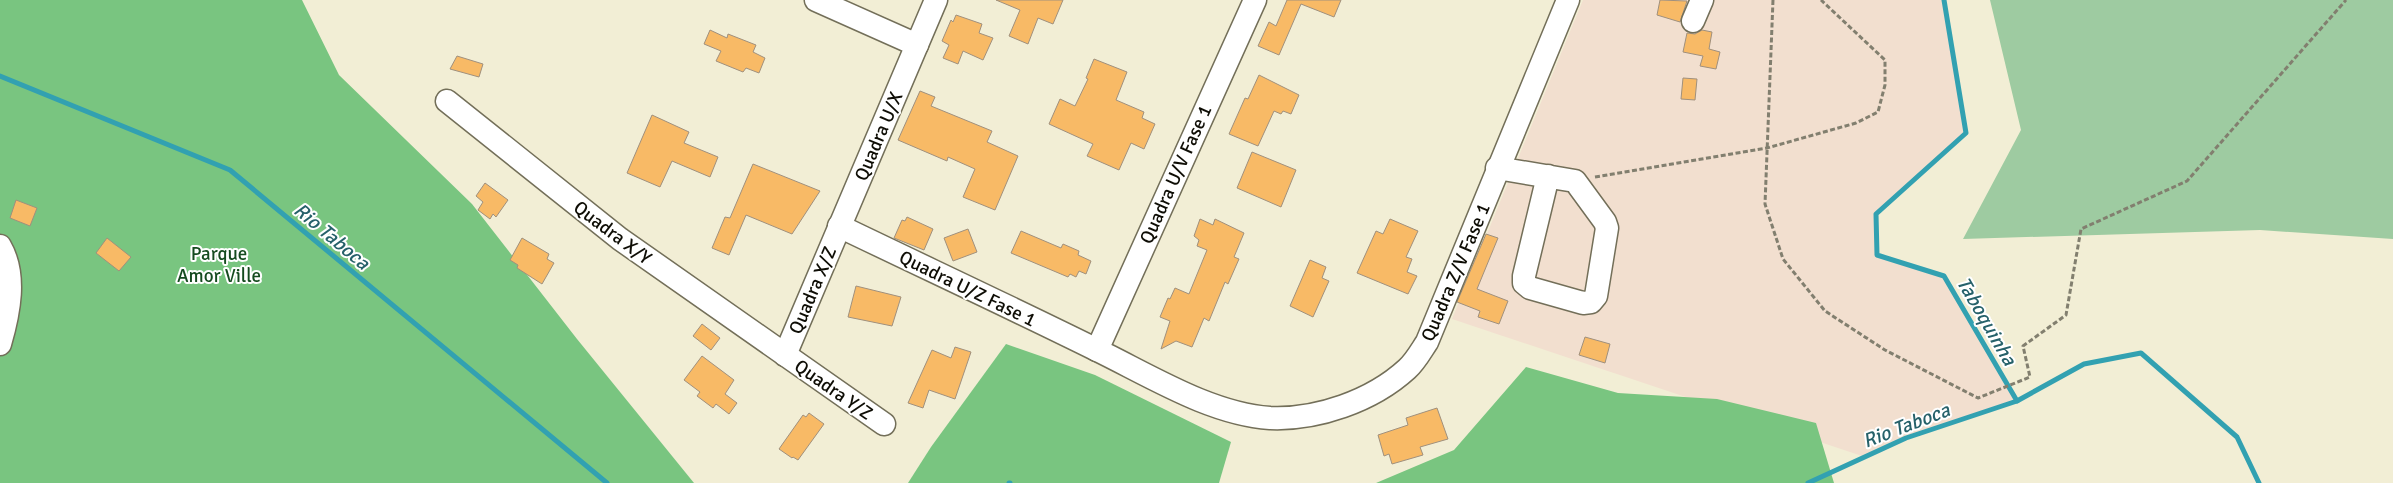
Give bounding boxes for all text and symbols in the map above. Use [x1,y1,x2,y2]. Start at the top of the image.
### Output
street label: Quadra U/X [849,88,908,185]
street label: Quadra U/V Fase 1 [1135,101,1217,248]
street label: Quadra X/Y [569,196,657,270]
water label: Rio Taboca [289,197,375,276]
street label: Quadra Z/V Fase 1 [1416,200,1496,345]
park label: Parque Amor Ville [177,242,261,288]
street label: Quadra X/Z [784,243,842,338]
street label: Quadra U/Z Fase 1 [895,245,1040,332]
water label: Taboquinha [1951,272,2022,371]
street label: Quadra Y/Z [790,354,877,426]
water label: Rio Taboca [1859,397,1954,453]

